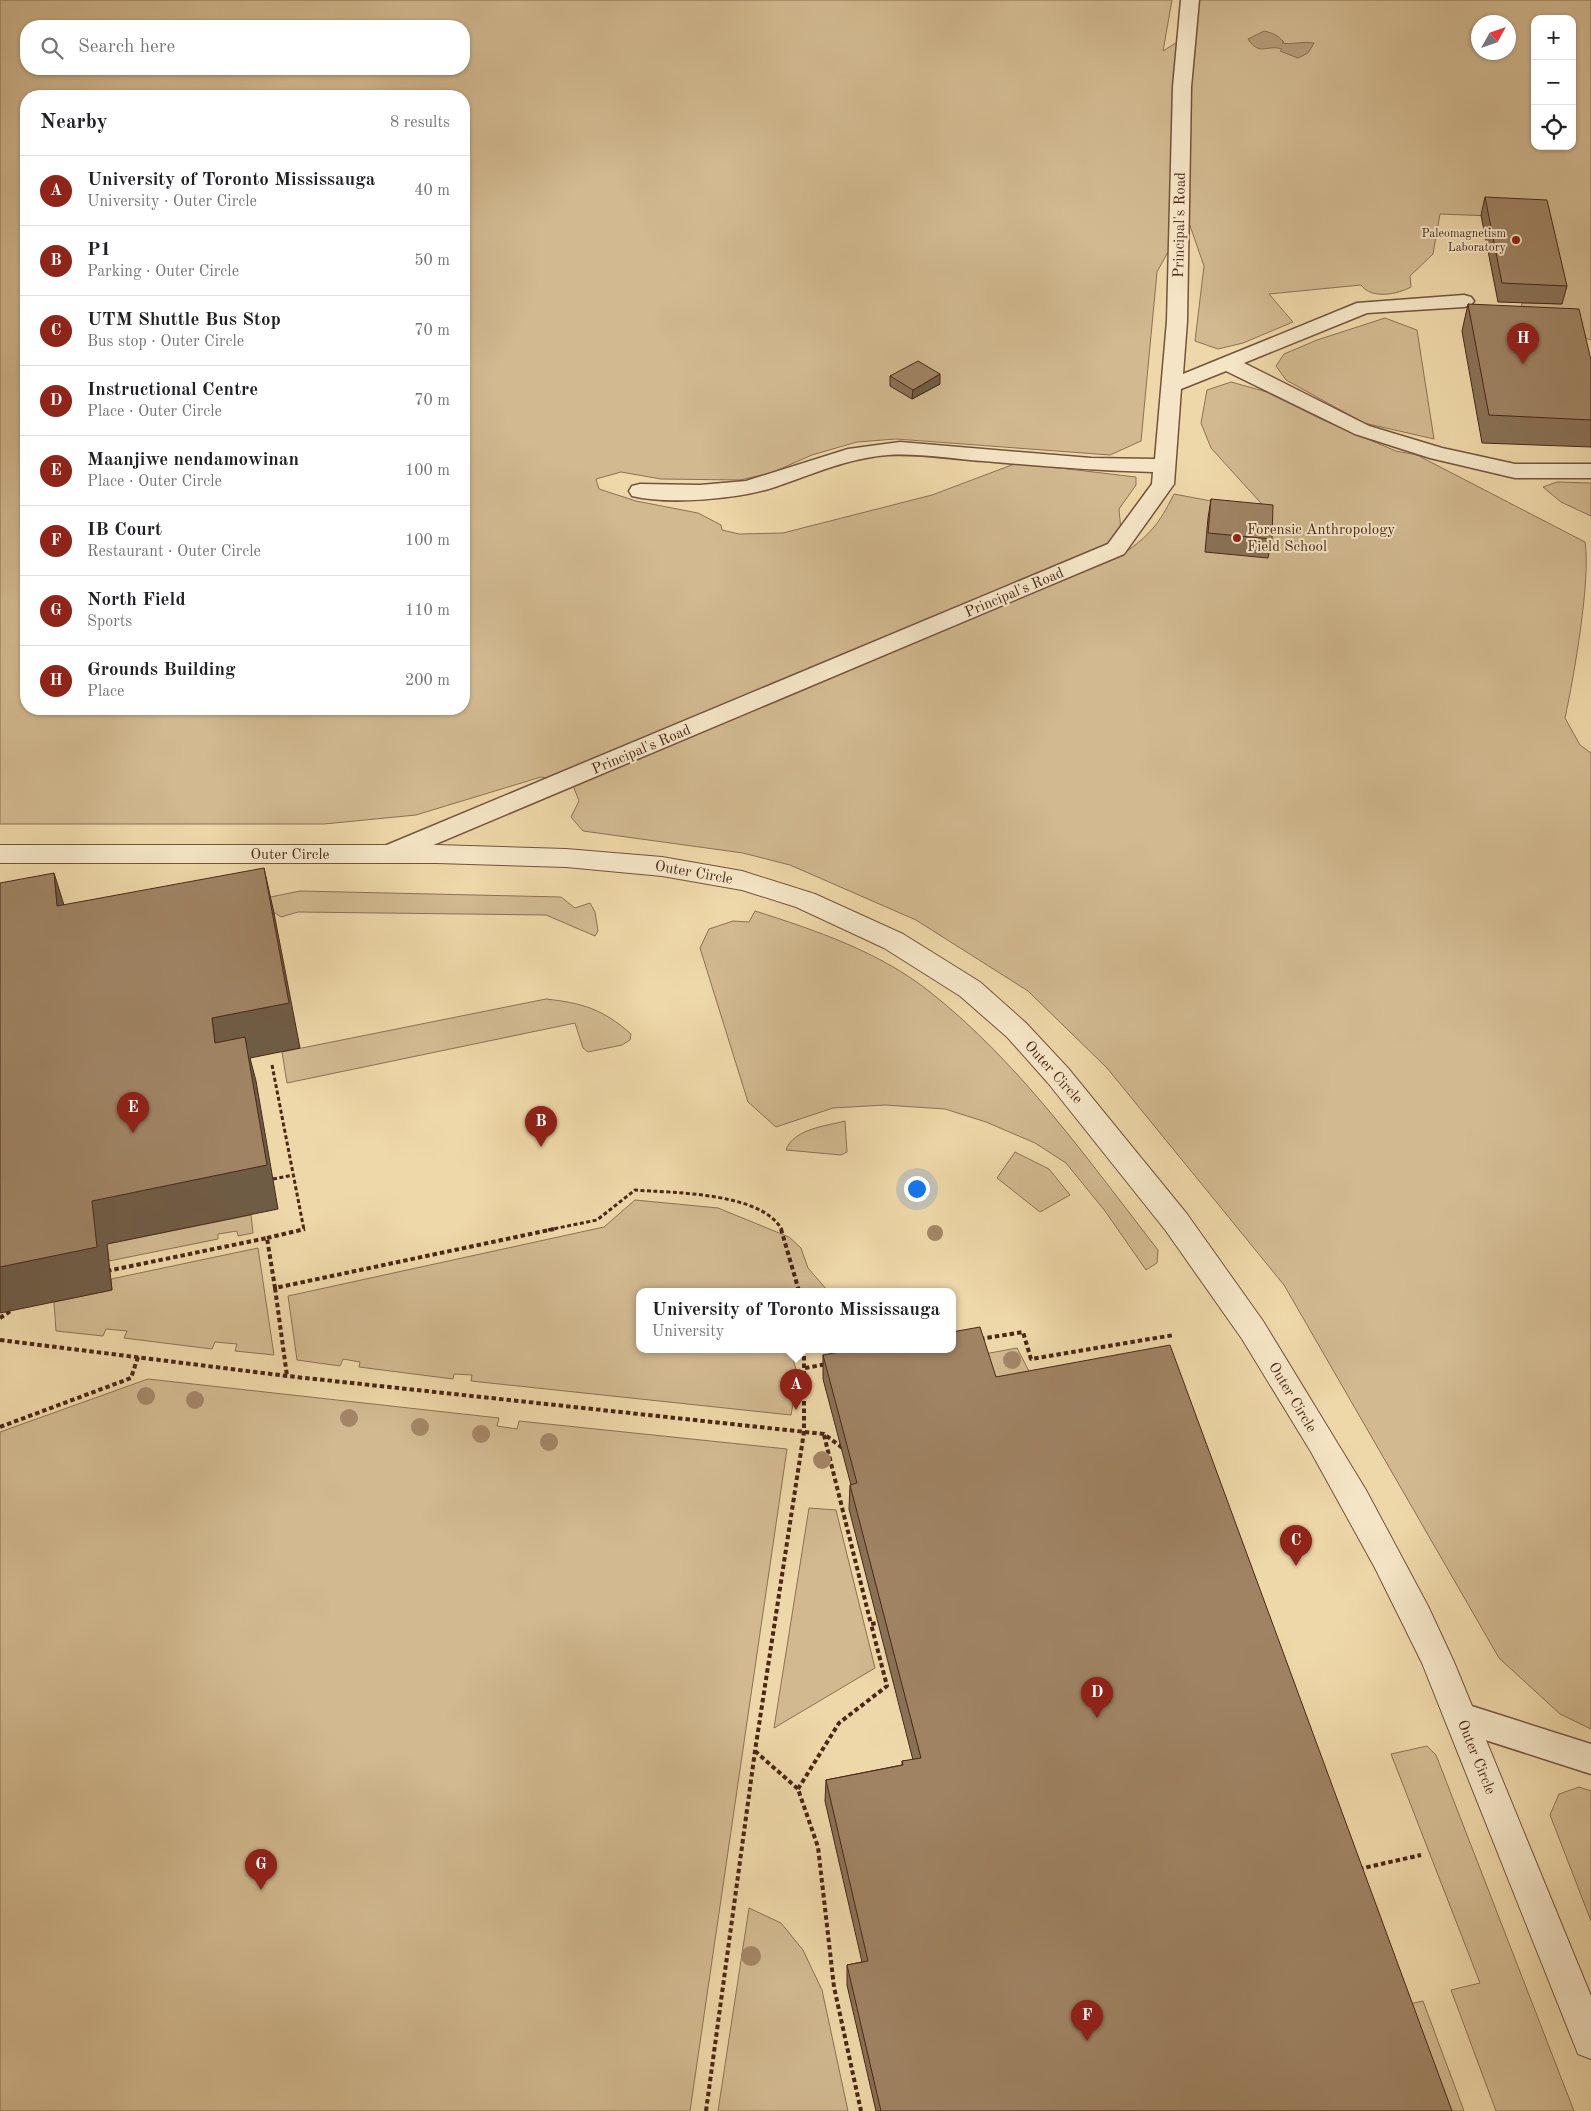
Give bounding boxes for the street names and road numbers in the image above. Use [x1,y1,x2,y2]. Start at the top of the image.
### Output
street label: Principal's Road [1172,172,1189,278]
street label: Principal's Road [963,566,1066,621]
street label: Principal's Road [590,723,693,778]
street label: Outer Circle [251,848,329,863]
street label: Outer Circle [654,859,734,888]
street label: Outer Circle [1021,1039,1085,1107]
street label: Outer Circle [1265,1360,1318,1435]
street label: Outer Circle [1454,1718,1497,1797]

